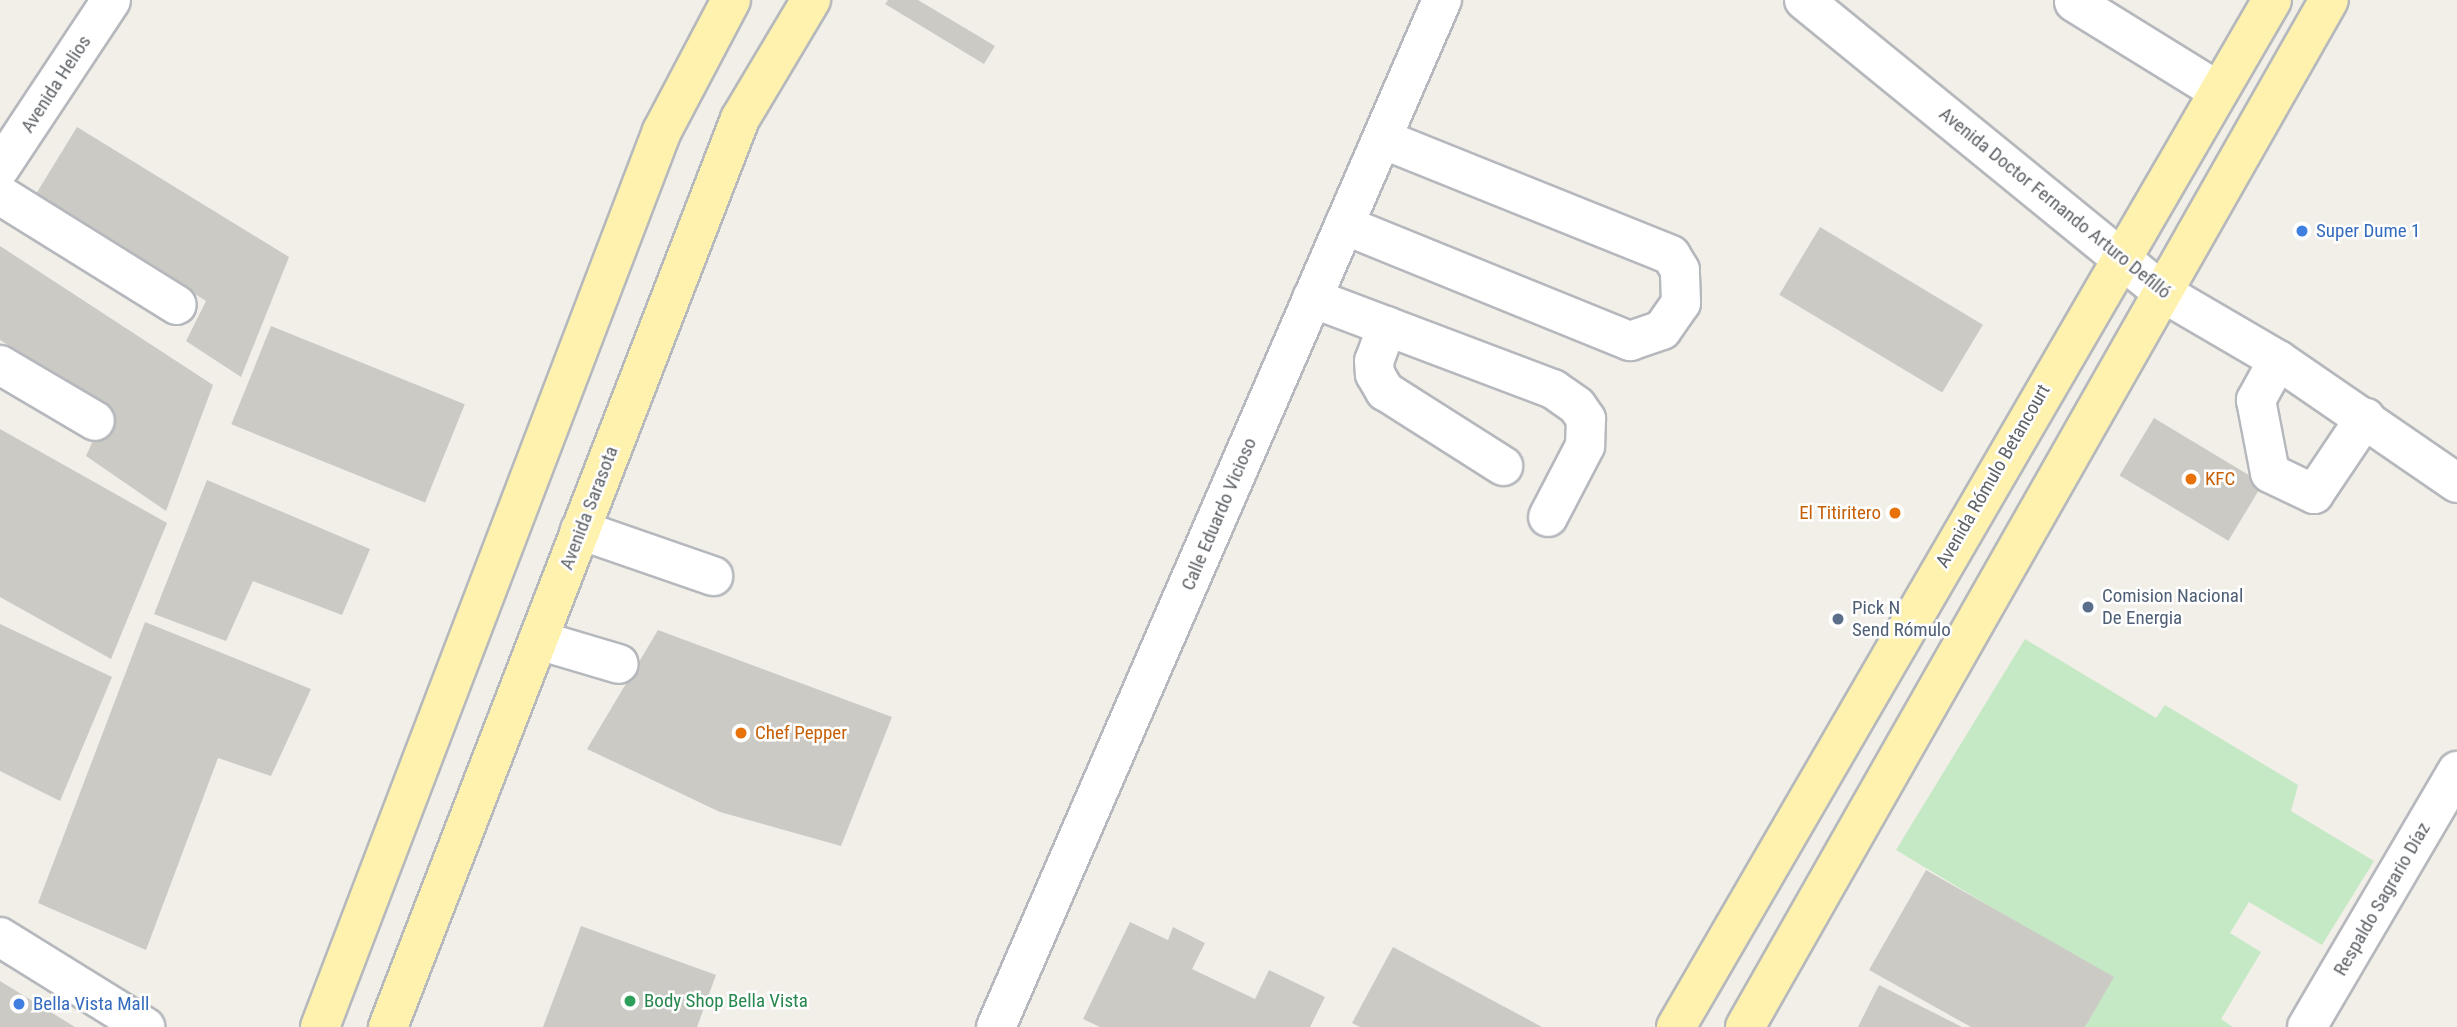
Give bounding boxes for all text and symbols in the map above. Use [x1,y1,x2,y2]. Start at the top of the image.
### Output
street label: Avenida Helios [16,31,96,137]
street label: Avenida Doctor Fernando Arturo Defilló [1935,102,2175,304]
place label: Super Dume 1 [2316,220,2420,242]
marker: Super Dume 1 [2294,223,2310,239]
street label: Avenida Rómulo Betancourt [1931,380,2055,572]
street label: Calle Eduardo Vicioso [1177,434,1261,594]
street label: Avenida Sarasota [555,443,623,573]
place label: KFC [2205,468,2235,490]
marker: KFC [2183,471,2199,487]
place label: El Titiritero [1799,502,1881,524]
marker: El Titiritero [1887,505,1903,521]
place label: Comision Nacional De Energia [2102,585,2243,629]
place label: Pick N Send Rómulo [1852,597,1951,641]
marker: Comision Nacional De Energia [2080,599,2096,615]
marker: Pick N Send Rómulo [1830,611,1846,627]
place label: Chef Pepper [755,722,847,744]
marker: Chef Pepper [733,725,749,741]
street label: Respaldo Sagrario Díaz [2329,818,2435,980]
place label: Body Shop Bella Vista [644,990,808,1012]
place label: Bella Vista Mall [33,993,149,1015]
marker: Body Shop Bella Vista [622,993,638,1009]
marker: Bella Vista Mall [11,996,27,1012]

